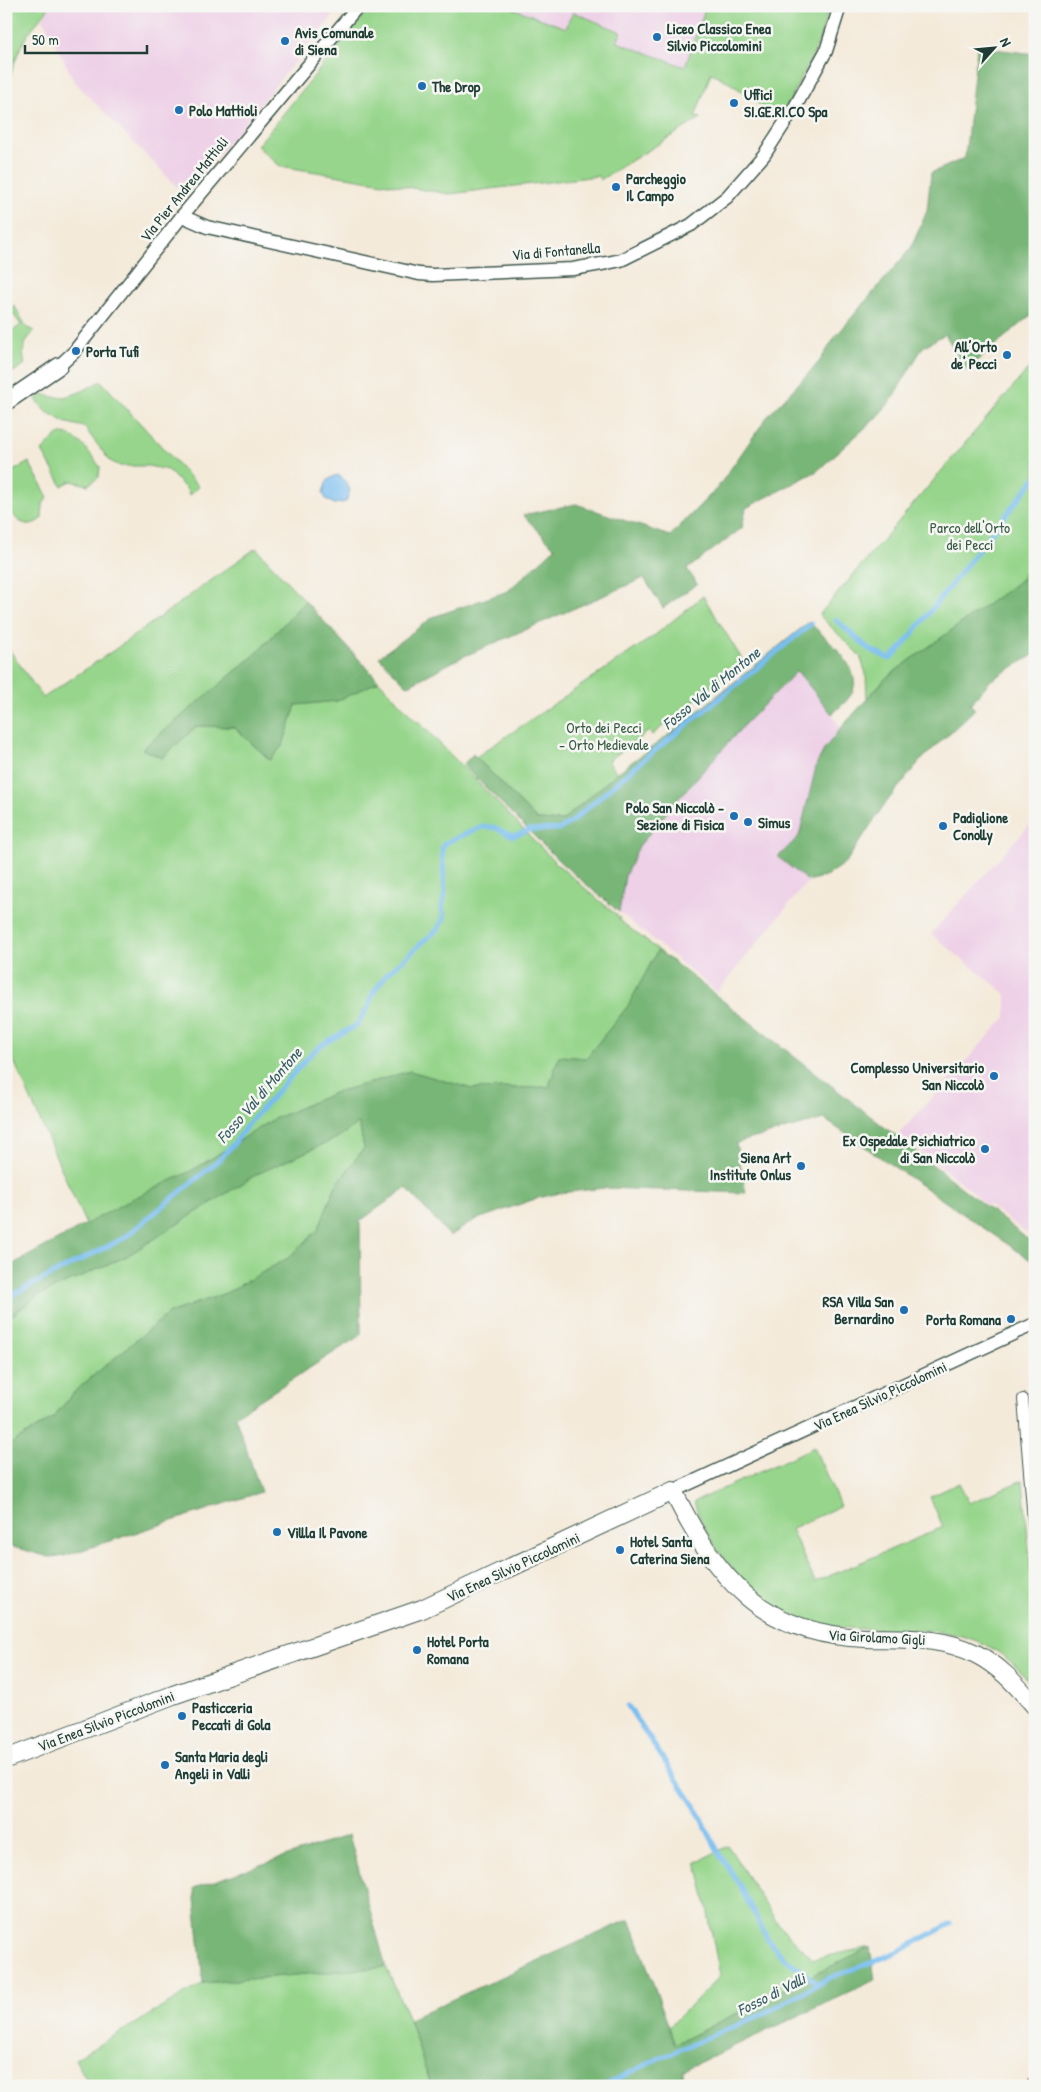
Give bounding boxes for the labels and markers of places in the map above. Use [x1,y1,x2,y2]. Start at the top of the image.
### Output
place label: Liceo Classico Enea Silvio Piccolomini [667,18,771,56]
place label: Avis Comunale di Siena [295,22,374,60]
marker: Liceo Classico Enea Silvio Piccolomini [651,31,663,43]
marker: Avis Comunale di Siena [279,35,291,47]
place label: The Drop [431,76,481,98]
marker: The Drop [416,80,428,92]
place label: Uffici SI.GE.RI.CO Spa [744,84,828,123]
marker: Uffici SI.GE.RI.CO Spa [728,97,740,109]
place label: Polo Mattioli [189,100,258,121]
marker: Polo Mattioli [173,104,185,116]
place label: Parcheggio Il Campo [626,168,686,207]
marker: Parcheggio Il Campo [610,181,622,193]
place label: All’Orto de' Pecci [951,336,997,374]
place label: Porta Tufi [86,341,140,362]
marker: Porta Tufi [70,345,82,357]
marker: All’Orto de' Pecci [1001,349,1013,361]
place label: Polo San Niccolò - Sezione di Fisica [626,797,724,835]
place label: Padiglione Conolly [953,807,1008,846]
marker: Polo San Niccolò - Sezione di Fisica [728,810,740,822]
place label: Simus [758,812,790,833]
marker: Simus [742,816,754,828]
marker: Padiglione Conolly [937,820,949,832]
place label: Complesso Universitario San Niccolò [851,1057,984,1095]
marker: Complesso Universitario San Niccolò [988,1070,1000,1082]
place label: Ex Ospedale Psichiatrico di San Niccolò [843,1130,975,1168]
marker: Ex Ospedale Psichiatrico di San Niccolò [979,1143,991,1155]
place label: Siena Art Institute Onlus [710,1147,792,1185]
marker: Siena Art Institute Onlus [795,1160,807,1172]
place label: RSA Villa San Bernardino [822,1291,894,1329]
marker: RSA Villa San Bernardino [898,1304,910,1316]
place label: Porta Romana [926,1309,1001,1330]
marker: Porta Romana [1005,1313,1017,1325]
place label: Villla Il Pavone [287,1522,367,1543]
marker: Villla Il Pavone [271,1526,283,1538]
place label: Hotel Santa Caterina Siena [630,1531,709,1569]
marker: Hotel Santa Caterina Siena [614,1544,626,1556]
place label: Hotel Porta Romana [427,1631,489,1669]
marker: Hotel Porta Romana [411,1644,423,1656]
place label: Pasticceria Peccati di Gola [192,1697,271,1735]
marker: Pasticceria Peccati di Gola [176,1710,188,1722]
place label: Santa Maria degli Angeli in Valli [175,1746,268,1785]
marker: Santa Maria degli Angeli in Valli [159,1759,171,1771]

